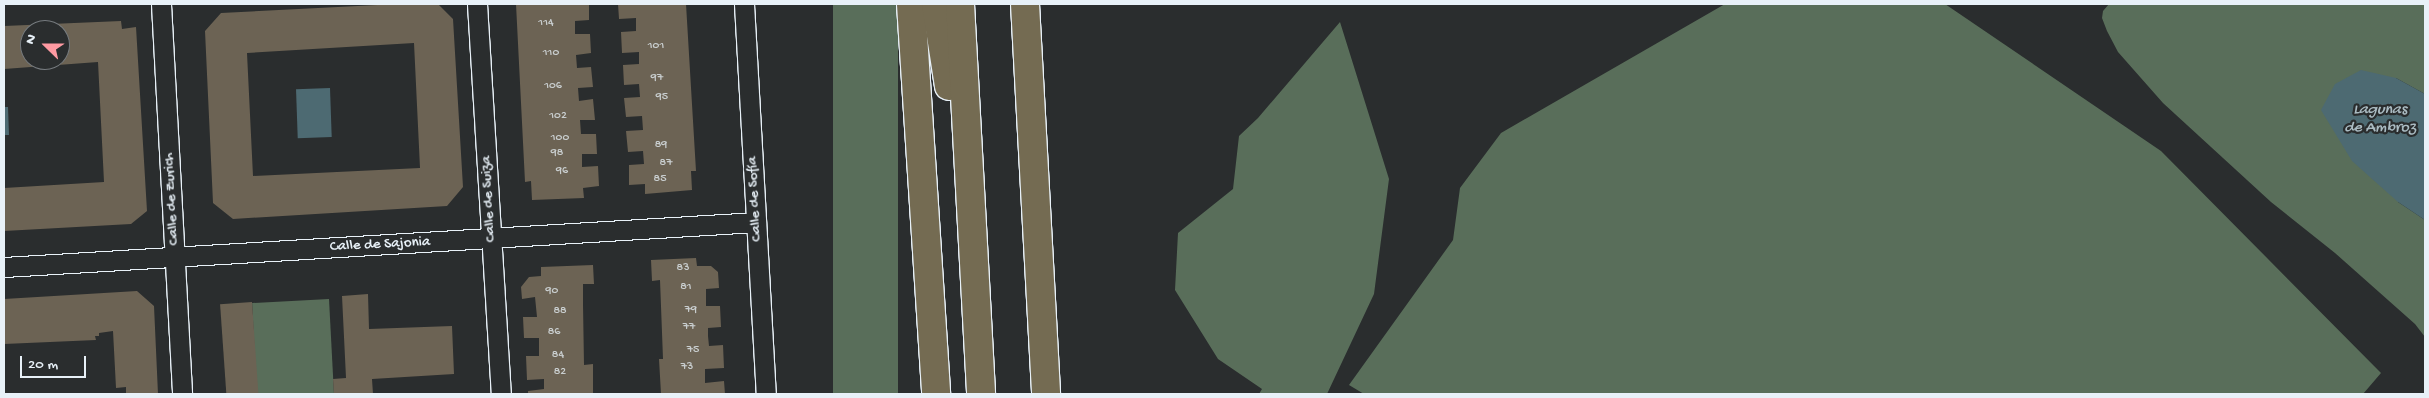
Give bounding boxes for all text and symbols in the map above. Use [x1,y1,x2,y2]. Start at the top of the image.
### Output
house number: 114 [538,17,554,31]
north arrow [20,20,70,70]
text: N [22,32,41,47]
house number: 101 [648,40,664,54]
house number: 110 [543,47,559,61]
house number: 97 [651,72,663,86]
house number: 106 [544,80,562,94]
house number: 95 [656,91,668,105]
water label: Lagunas de Ambroz [2344,101,2416,139]
house number: 102 [549,110,567,124]
house number: 100 [551,132,569,146]
house number: 89 [655,139,667,153]
house number: 98 [551,147,563,161]
street label: Calle de Zurich [161,152,183,246]
street label: Calle de Suiza [478,155,500,243]
street label: Calle de Sofía [744,156,766,242]
house number: 87 [660,157,672,171]
house number: 96 [556,165,568,179]
house number: 85 [654,173,666,187]
street label: Calle de Sajonia [329,233,431,257]
house number: 83 [677,262,689,276]
house number: 81 [680,281,692,295]
house number: 90 [546,285,558,299]
house number: 79 [685,304,697,318]
house number: 88 [553,305,567,319]
house number: 77 [683,321,695,335]
house number: 86 [548,326,560,340]
house number: 75 [687,344,699,358]
scale bar [22,346,89,378]
house number: 84 [552,349,564,363]
text: 20 m [28,356,58,374]
house number: 73 [681,361,693,375]
house number: 82 [554,366,566,380]

